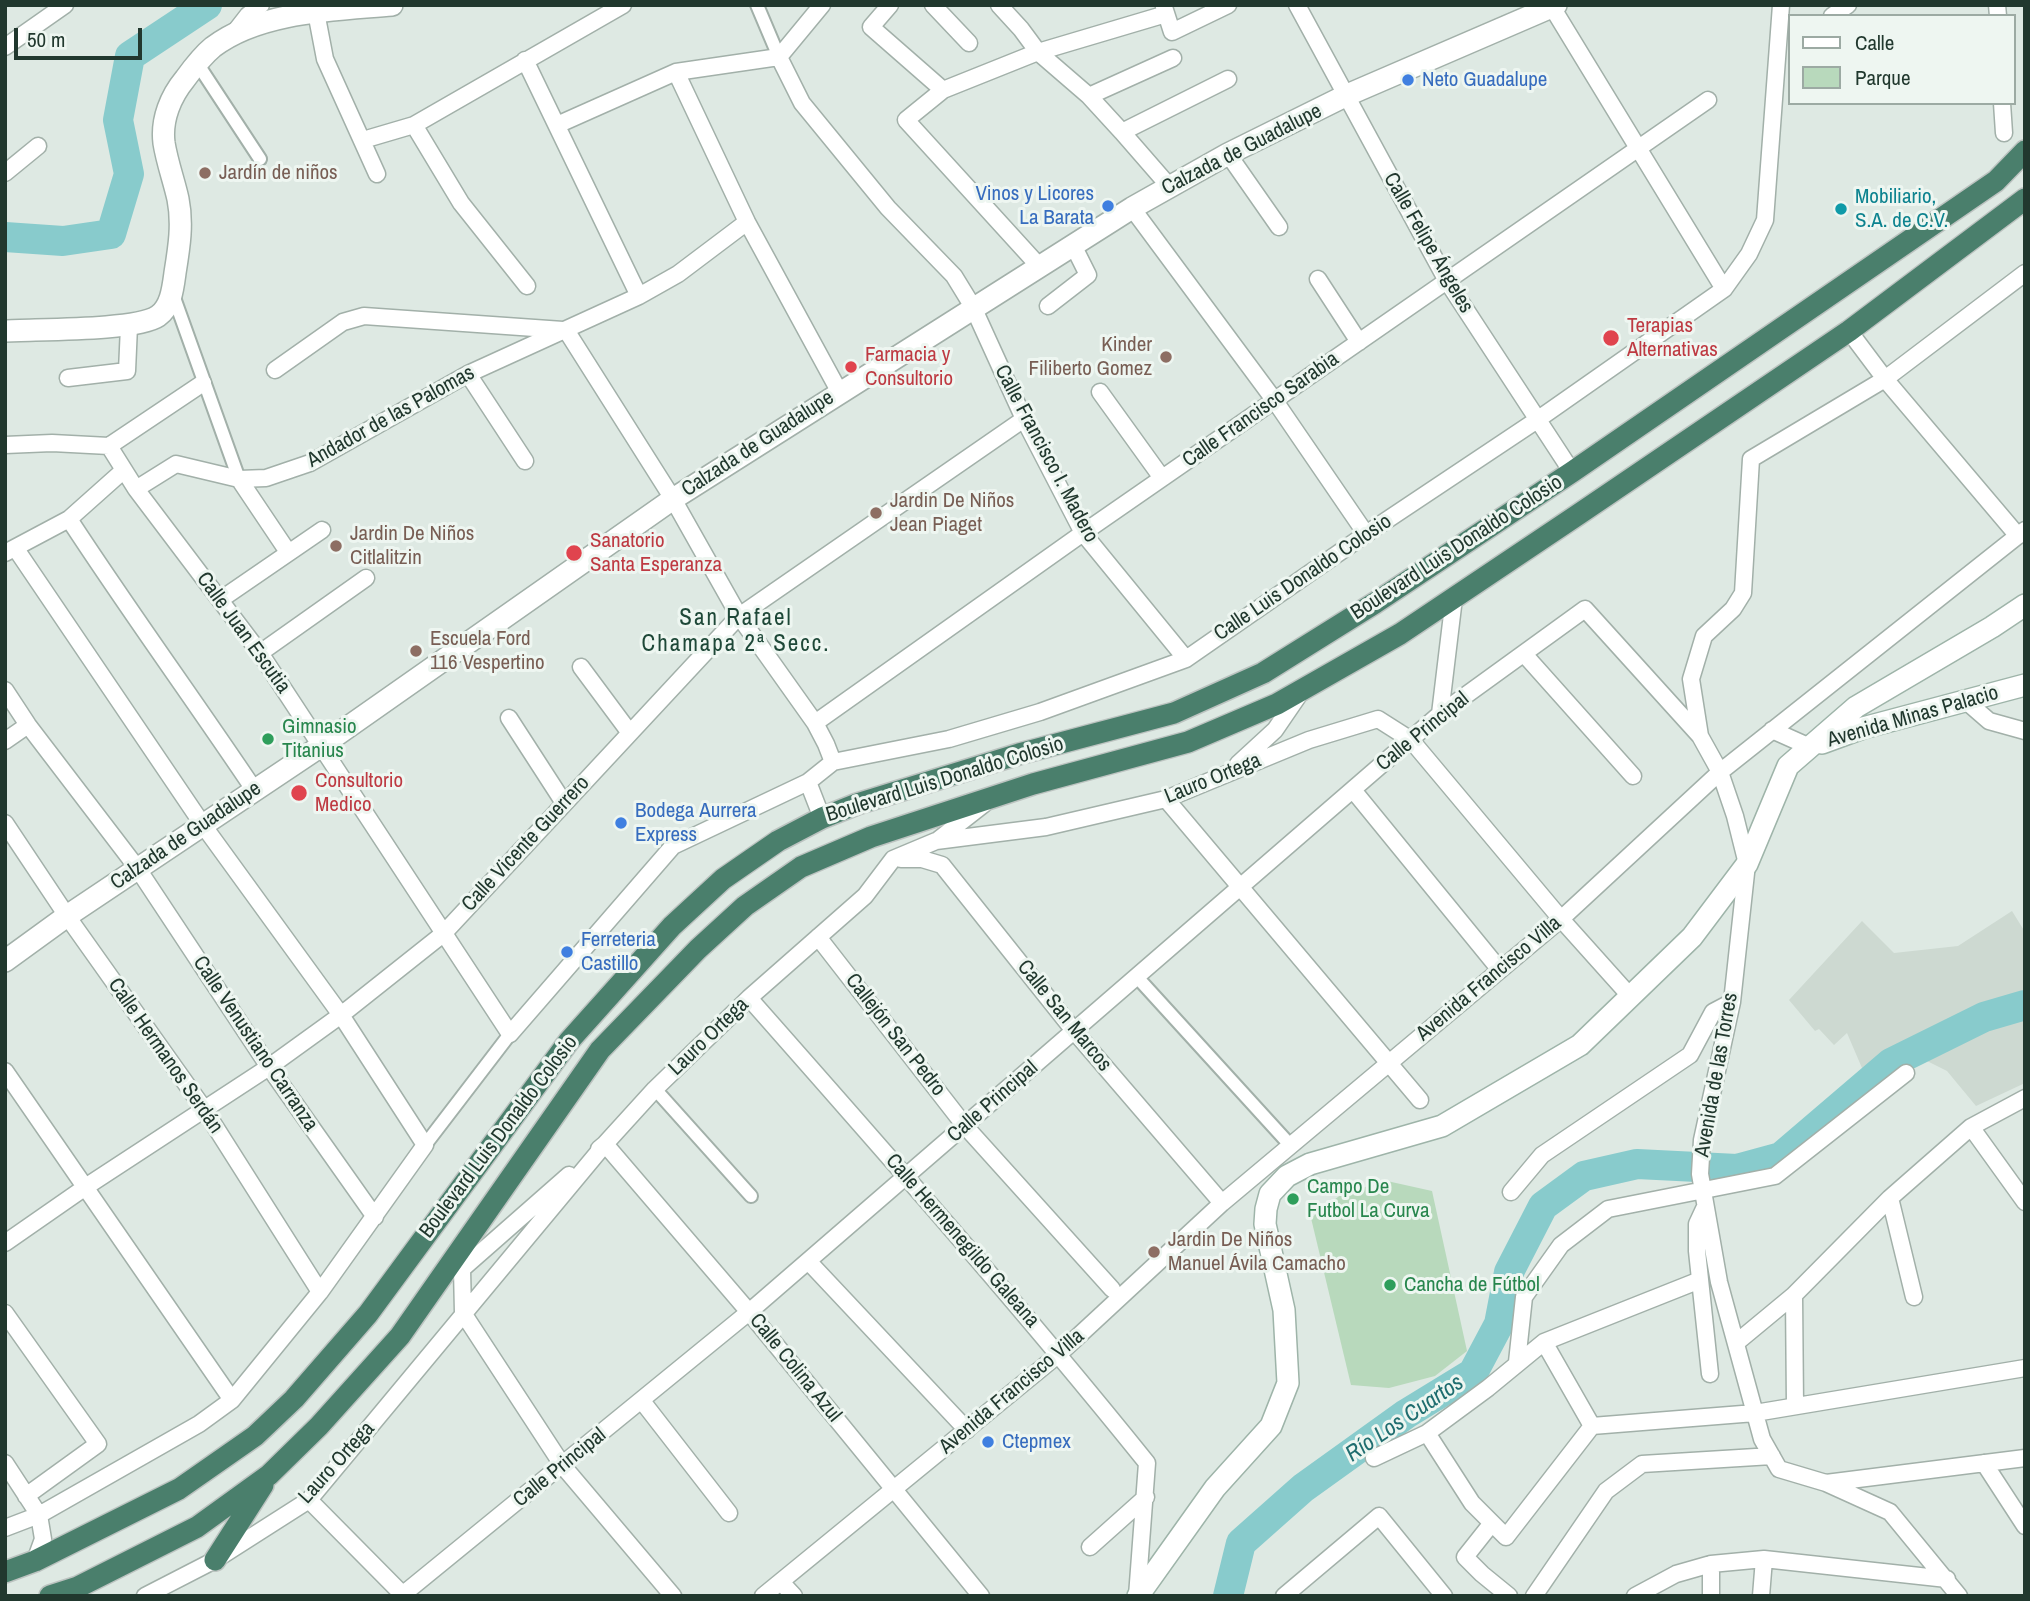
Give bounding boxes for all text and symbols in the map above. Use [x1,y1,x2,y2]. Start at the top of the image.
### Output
scale bar [18,14,145,58]
legend [1788,14,2016,105]
text: 50 m [27,25,65,54]
text: Calle [1855,28,1894,57]
text: Parque [1855,63,1911,92]
place label: Neto Guadalupe [1422,67,1547,93]
marker: Neto Guadalupe [1400,72,1416,88]
street label: Calzada de Guadalupe [1158,99,1326,201]
place label: Jardín de niños [219,160,338,186]
marker: Jardín de niños [197,165,213,181]
street label: Calle Felipe Ángeles [1378,168,1478,318]
place label: Vinos y Licores La Barata [976,181,1094,231]
place label: Mobiliario, S.A. de C.V. [1855,184,1948,234]
marker: Vinos y Licores La Barata [1100,198,1116,214]
marker: Mobiliario, S.A. de C.V. [1833,201,1849,217]
place label: Terapias Alternativas [1627,313,1718,363]
marker: Terapias Alternativas [1601,328,1621,348]
place label: Kinder Filiberto Gomez [1029,332,1152,382]
place label: Farmacia y Consultorio [865,342,953,392]
street label: Calle Francisco Sarabia [1178,347,1344,473]
marker: Kinder Filiberto Gomez [1158,349,1174,365]
marker: Farmacia y Consultorio [843,359,859,375]
street label: Andador de las Palomas [303,361,479,473]
street label: Calle Francisco I. Madero [989,361,1103,547]
street label: Calzada de Guadalupe [677,385,839,503]
street label: Boulevard Luis Donaldo Colosio [1347,470,1567,626]
place label: Jardin De Niños Jean Piaget [890,488,1014,538]
marker: Jardin De Niños Jean Piaget [868,505,884,521]
street label: Calle Luis Donaldo Colosio [1209,509,1397,647]
place label: Jardin De Niños Citlalitzin [350,521,474,571]
place label: Sanatorio Santa Esperanza [590,528,722,578]
marker: Jardin De Niños Citlalitzin [328,538,344,554]
marker: Sanatorio Santa Esperanza [564,543,584,563]
street label: Calle Juan Escutia [191,568,295,698]
district label: San Rafael Chamapa 2ª Secc. [658,605,814,659]
place label: Escuela Ford 116 Vespertino [430,626,545,676]
marker: Escuela Ford 116 Vespertino [408,643,424,659]
street label: Avenida Minas Palacio [1825,681,2001,753]
street label: Calle Principal [1372,687,1474,777]
place label: Gimnasio Titanius [282,714,357,764]
marker: Gimnasio Titanius [260,731,276,747]
street label: Boulevard Luis Donaldo Colosio [823,732,1067,828]
street label: Lauro Ortega [1161,748,1265,810]
place label: Consultorio Medico [315,768,403,818]
street label: Calle Vicente Guerrero [457,771,595,917]
street label: Calzada de Guadalupe [106,776,266,896]
marker: Consultorio Medico [289,783,309,803]
place label: Bodega Aurrera Express [635,798,757,848]
marker: Bodega Aurrera Express [613,815,629,831]
street label: Avenida Francisco Villa [1411,911,1567,1047]
place label: Ferreteria Castillo [581,927,656,977]
marker: Ferreteria Castillo [559,944,575,960]
street label: Calle Venustiano Carranza [187,952,323,1136]
street label: Calle San Marcos [1011,955,1117,1077]
street label: Callejón San Pedro [839,969,951,1101]
street label: Calle Hermanos Serdán [102,974,228,1138]
street label: Avenida de las Torres [1690,991,1744,1159]
street label: Lauro Ortega [664,993,754,1081]
street label: Boulevard Luis Donaldo Colosio [415,1031,583,1243]
street label: Calle Principal [942,1056,1044,1148]
street label: Calle Hermenegildo Galeana [880,1149,1044,1333]
place label: Campo De Futbol La Curva [1307,1174,1430,1224]
marker: Campo De Futbol La Curva [1285,1191,1301,1207]
place label: Jardin De Niños Manuel Ávila Camacho [1168,1227,1346,1277]
marker: Jardin De Niños Manuel Ávila Camacho [1146,1244,1162,1260]
place label: Cancha de Fútbol [1404,1272,1540,1298]
marker: Cancha de Fútbol [1382,1277,1398,1293]
street label: Calle Colina Azul [744,1309,846,1427]
street label: Avenida Francisco Villa [934,1324,1090,1460]
water label: Río Los Cuartos [1341,1369,1469,1469]
street label: Lauro Ortega [294,1417,380,1509]
street label: Calle Principal [509,1423,611,1513]
place label: Ctepmex [1002,1429,1071,1455]
marker: Ctepmex [980,1434,996,1450]

